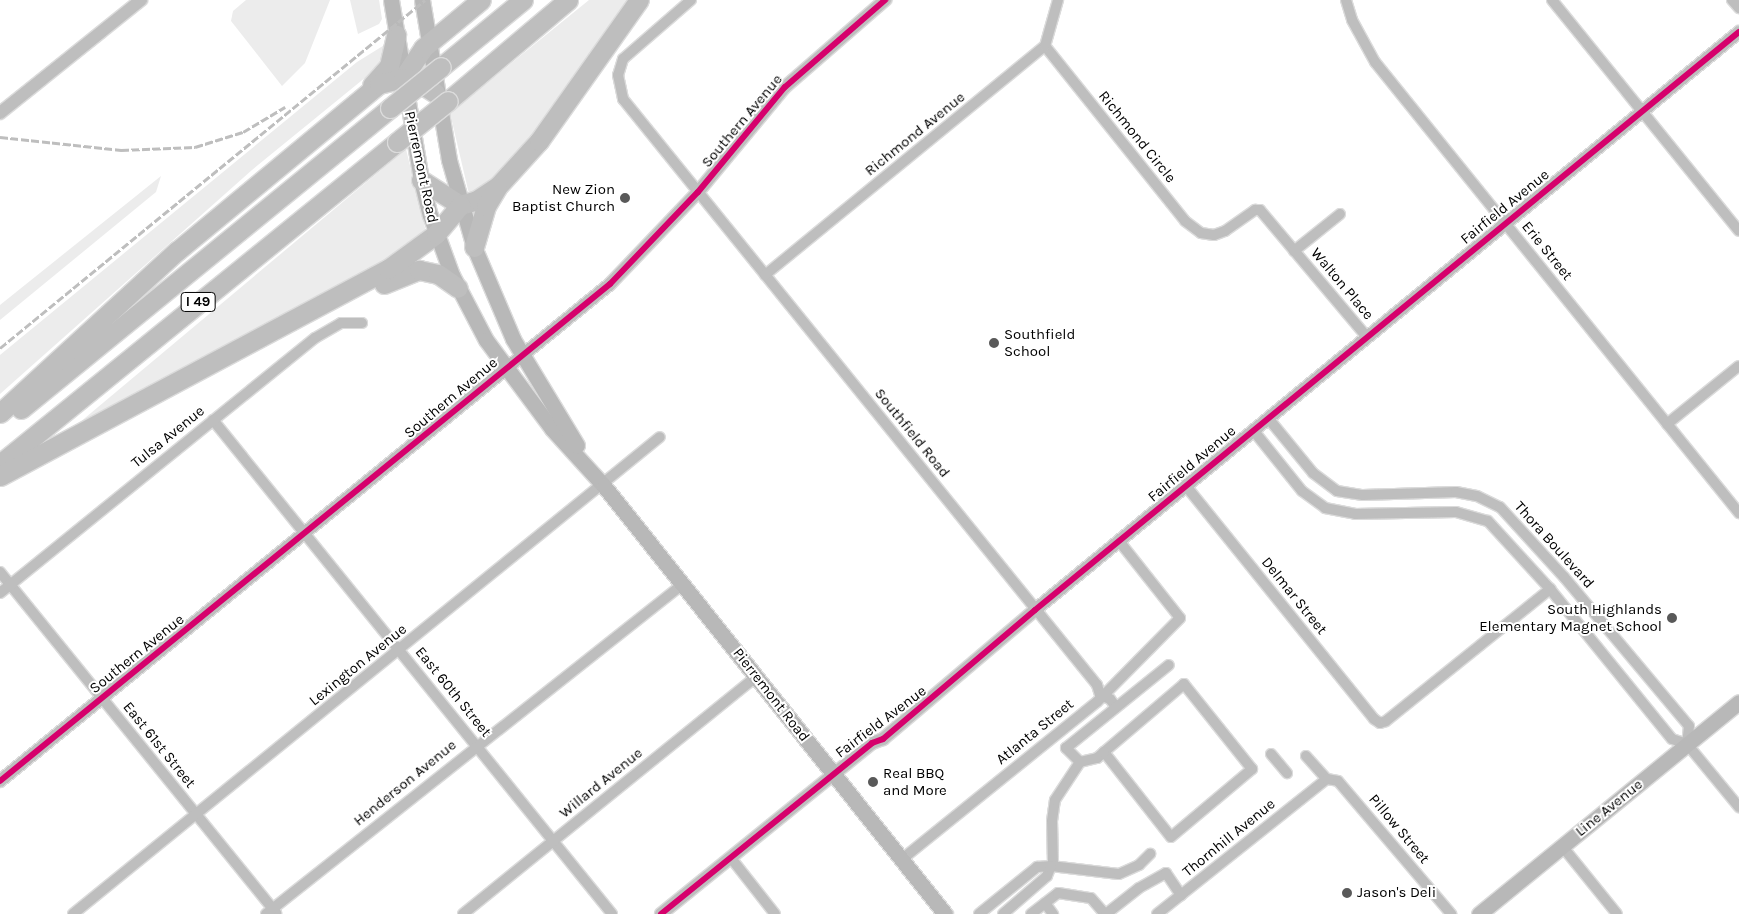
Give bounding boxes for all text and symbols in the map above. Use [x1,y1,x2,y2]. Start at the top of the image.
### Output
street label: Southern Avenue [698,71,786,171]
street label: Richmond Circle [1094,87,1180,187]
street label: Richmond Avenue [861,88,969,180]
street label: Pierremont Road [400,109,442,225]
street label: Fairfield Avenue [1457,166,1553,248]
place label: New Zion Baptist Church [512,180,615,215]
marker: New Zion Baptist Church [619,192,631,204]
street label: Erie Street [1518,218,1576,284]
street label: Walton Place [1307,244,1377,324]
road number: I 49 [180,290,216,314]
place label: Southfield School [1004,325,1075,360]
marker: Southfield School [988,337,1000,349]
street label: Southern Avenue [401,354,501,442]
street label: Southfield Road [871,385,953,481]
street label: Tulsa Avenue [128,402,208,472]
street label: Fairfield Avenue [1144,422,1240,506]
street label: Thora Boulevard [1510,498,1598,592]
street label: Delmar Street [1257,554,1331,638]
place label: South Highlands Elementary Magnet School [1479,600,1662,635]
street label: Southern Avenue [86,610,188,698]
marker: South Highlands Elementary Magnet School [1666,612,1678,624]
street label: Lexington Avenue [306,620,410,710]
street label: East 60th Street [411,643,495,741]
street label: Pierremont Road [729,645,813,745]
street label: Fairfield Avenue [832,682,930,762]
street label: Atlanta Street [993,695,1077,769]
street label: East 61st Street [119,698,199,792]
street label: Henderson Avenue [350,736,460,830]
street label: Willard Avenue [556,744,646,822]
place label: Real BBQ and More [883,764,947,799]
street label: Line Avenue [1572,775,1646,841]
marker: Real BBQ and More [867,776,879,788]
street label: Pillow Street [1365,791,1433,867]
street label: Thornhill Avenue [1179,795,1279,881]
place label: Jason's Deli [1357,884,1436,902]
marker: Jason's Deli [1341,887,1353,899]

